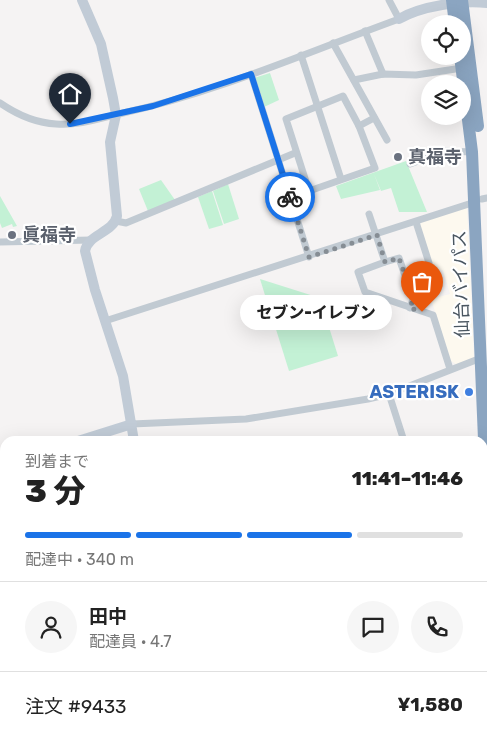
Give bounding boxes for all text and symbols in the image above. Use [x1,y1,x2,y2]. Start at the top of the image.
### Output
map controls [421,15,471,125]
button: locate [421,15,471,65]
pin [49,73,91,124]
button: layers [421,75,471,125]
icon: home [56,80,84,108]
place label: 真福寺 [408,146,462,168]
marker: 真福寺 [392,151,404,163]
courier [265,172,315,222]
icon: bike [276,183,304,211]
place label: 眞福寺 [22,224,76,246]
marker: 眞福寺 [6,229,18,241]
street label: 仙台バイパス [448,230,474,338]
pin [401,261,443,312]
icon: bag [408,268,436,296]
callout: セブン-イレブン [240,294,392,330]
text: セブン-イレブン [256,303,376,322]
place label: ASTERISK [370,381,459,403]
marker: ASTERISK [463,386,475,398]
text: 到着まで [25,452,89,471]
text: 11:41–11:46 [352,467,463,490]
text: 3 分 [25,472,85,510]
text: 配達中 · 340 m [25,550,134,569]
button: person [25,601,77,653]
button: chat [347,601,399,653]
button: phone [411,601,463,653]
text: 田中 [89,605,127,628]
text: 配達員 · 4.7 [89,632,172,651]
text: ¥1,580 [397,693,463,716]
text: 注文 #9433 [25,695,127,718]

